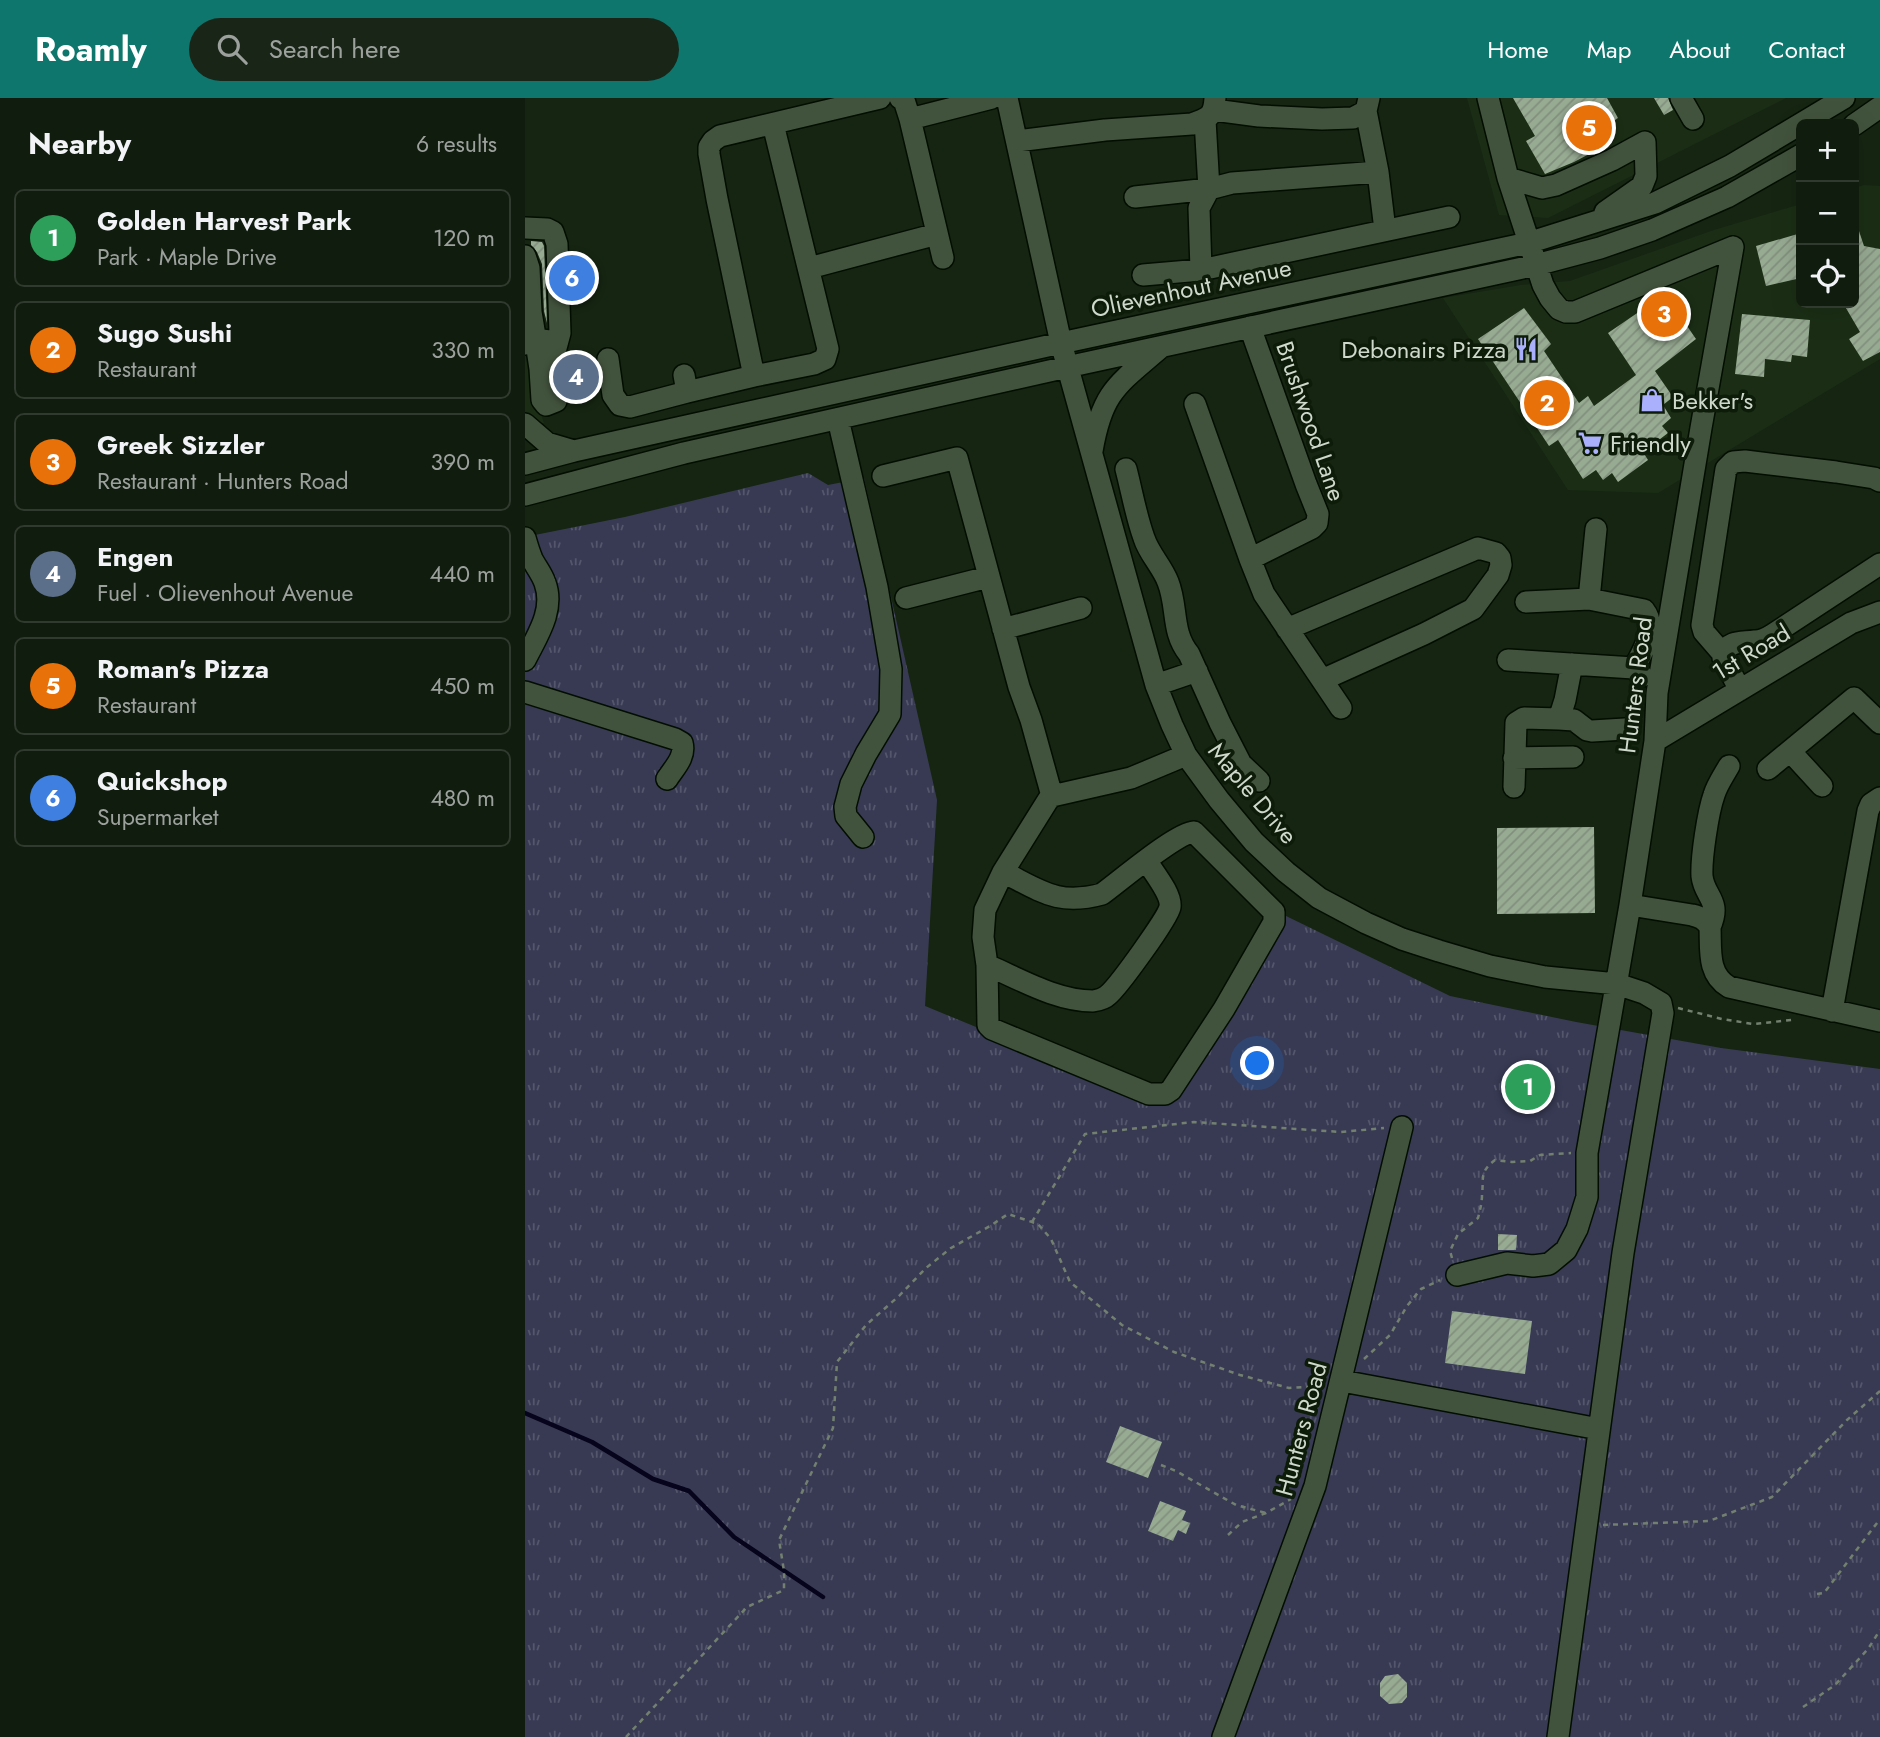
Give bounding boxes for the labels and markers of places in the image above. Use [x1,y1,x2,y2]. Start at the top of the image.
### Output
pin: 5 [1566,102,1612,154]
pin: 6 [549,252,595,304]
pin: 3 [1641,288,1687,340]
place label: Debonairs Pizza [1341,332,1506,367]
restaurant icon: Debonairs Pizza [1512,335,1540,363]
pin: 4 [553,351,599,403]
pin: 2 [1524,377,1570,429]
place label: Bekker's [1672,383,1753,418]
shop icon: Bekker's [1638,386,1666,414]
place label: Friendly [1610,426,1691,461]
supermarket icon: Friendly [1576,429,1604,457]
pin: 1 [1505,1061,1551,1113]

